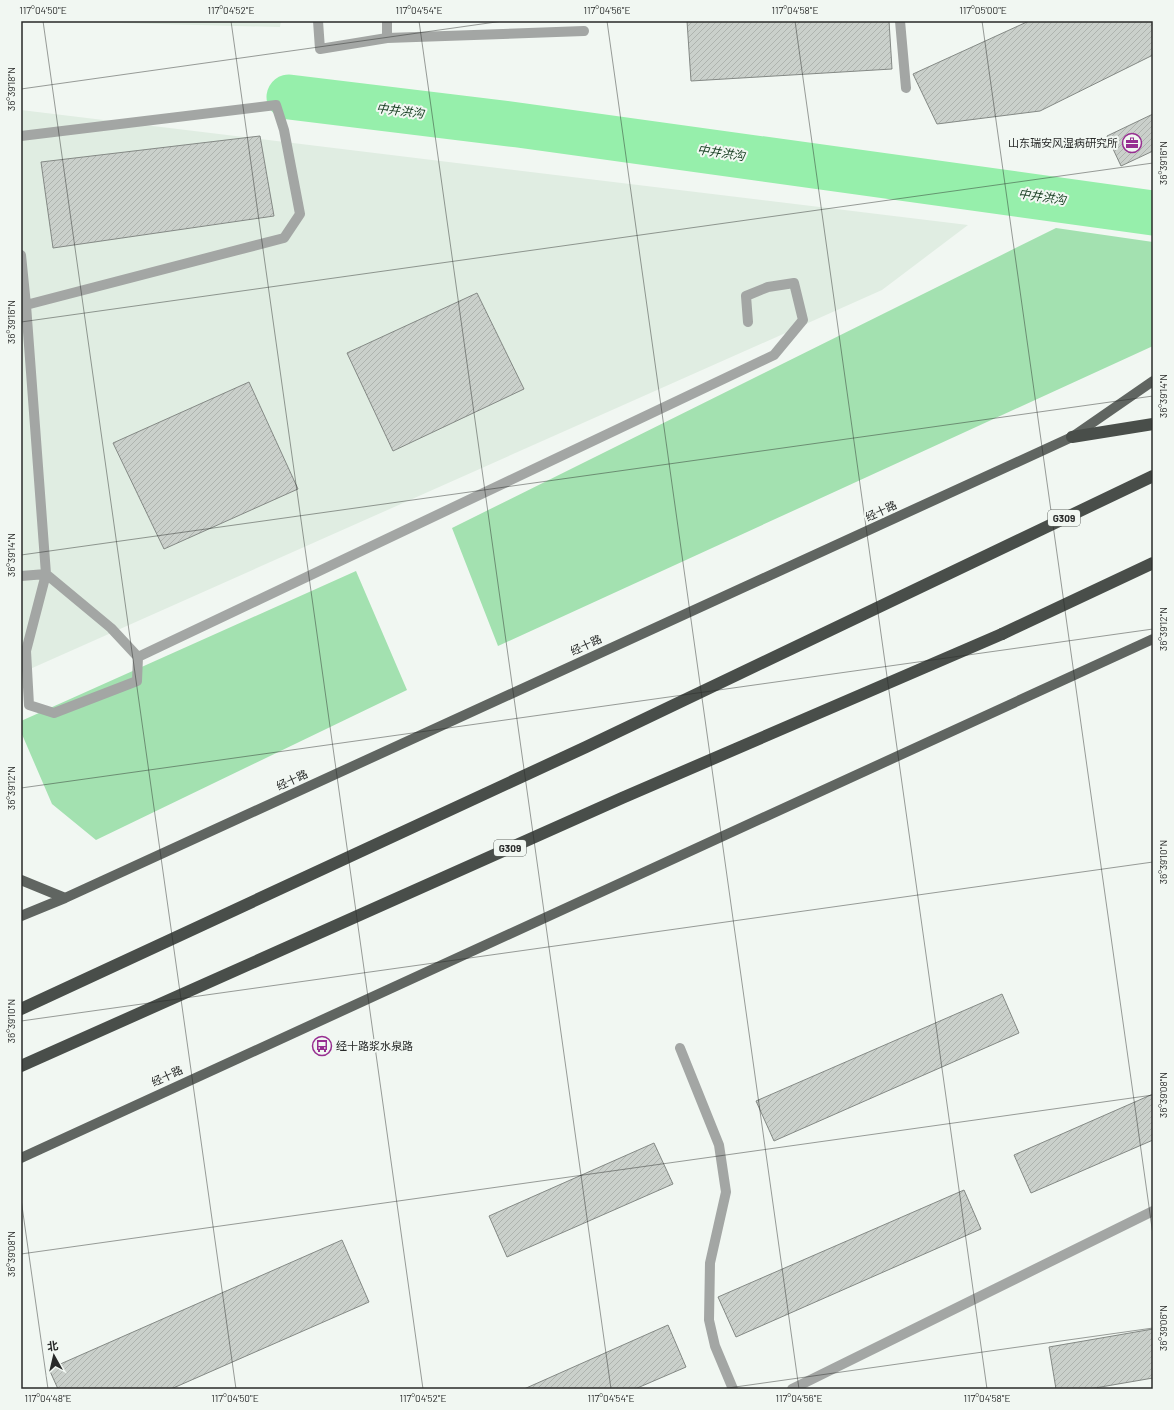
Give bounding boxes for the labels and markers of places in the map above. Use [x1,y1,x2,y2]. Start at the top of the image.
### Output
office icon: 山东瑞安风湿病研究所 [1121,132,1143,154]
place label: 山东瑞安风湿病研究所 [1008,136,1118,149]
bus stop icon: 经十路浆水泉路 [311,1035,333,1057]
place label: 经十路浆水泉路 [336,1039,413,1052]

